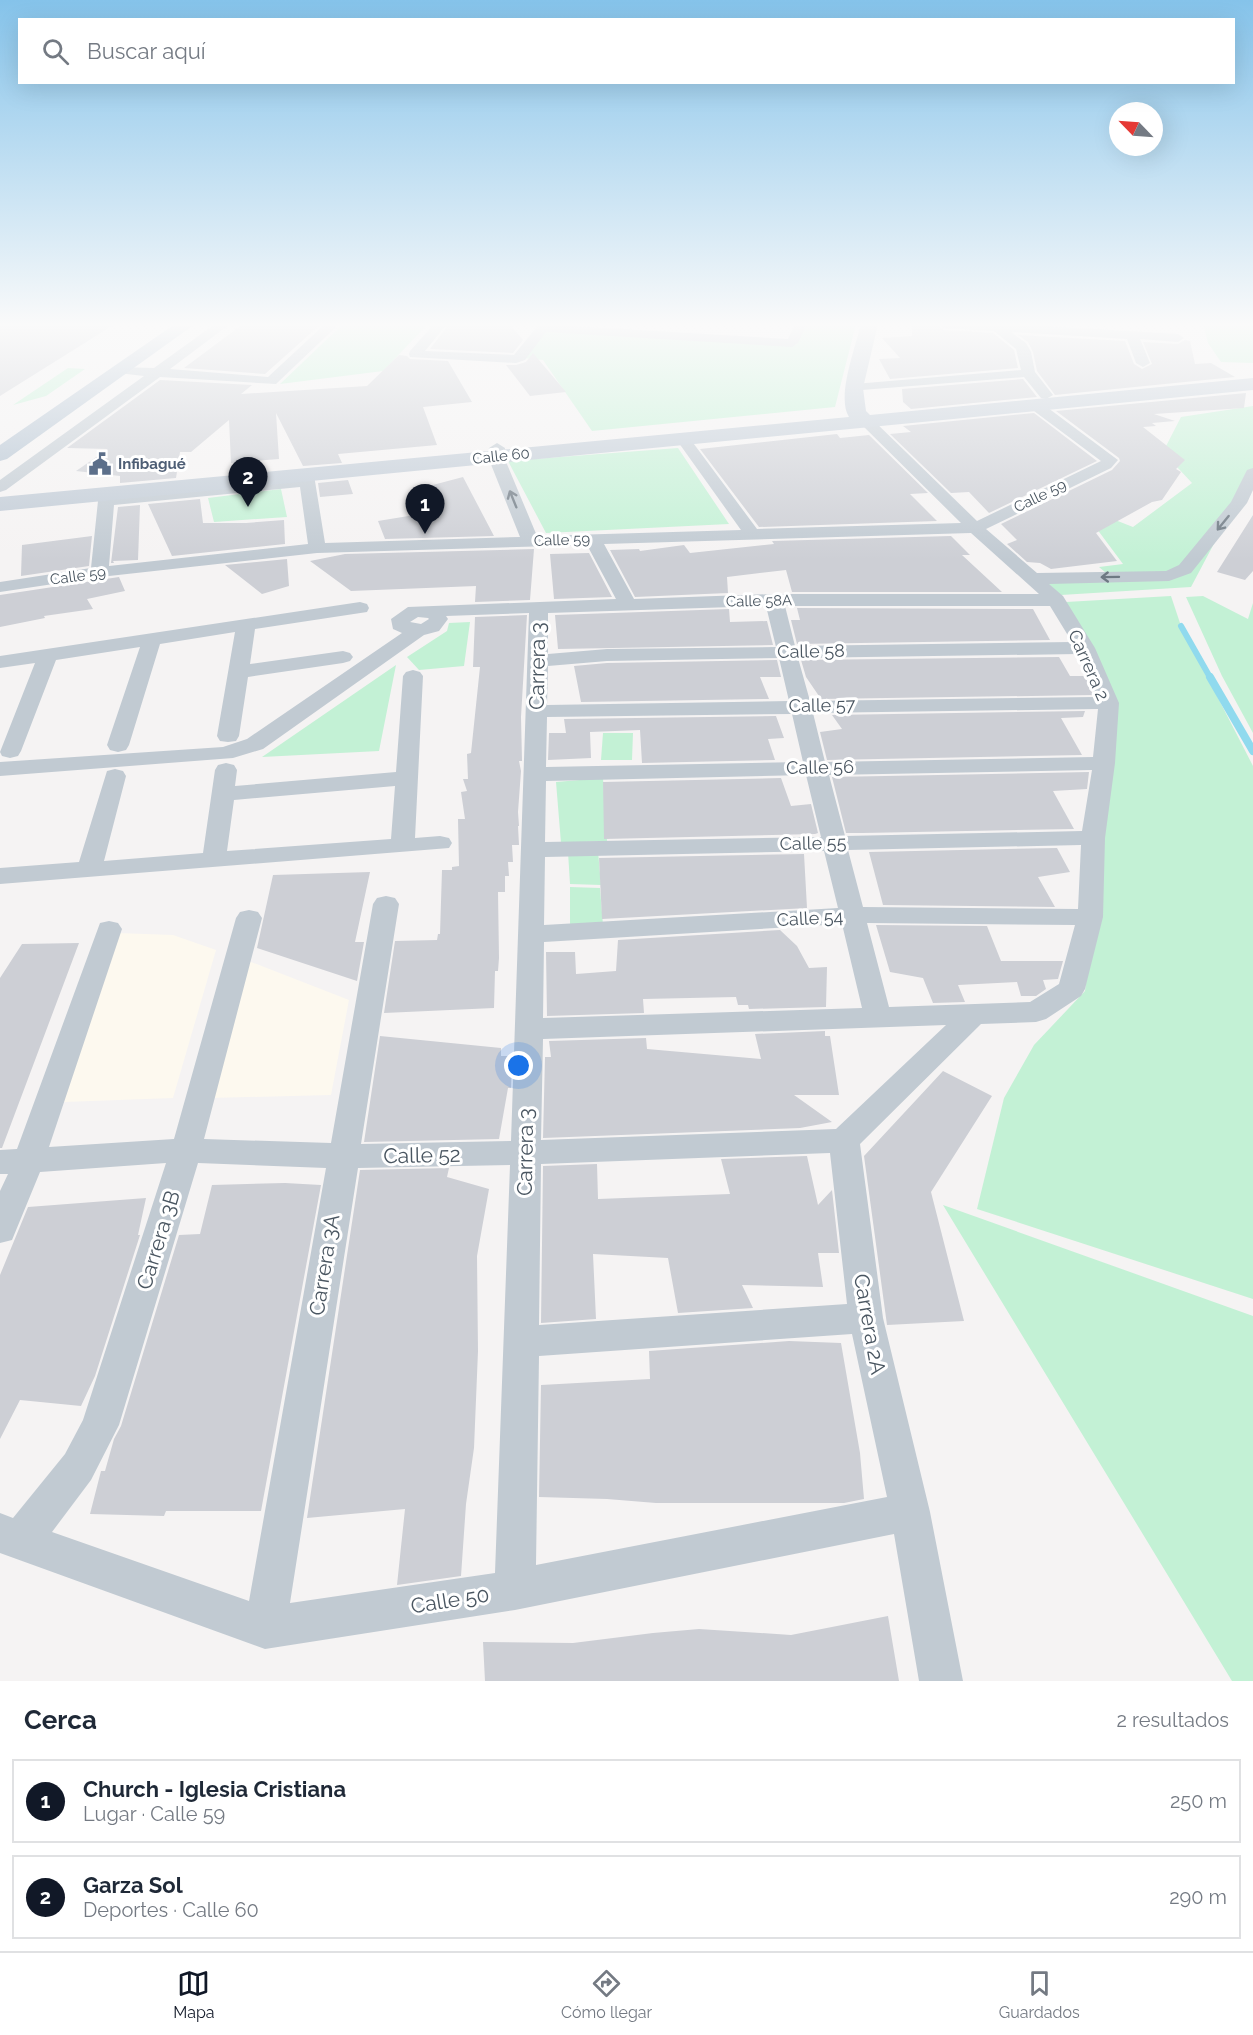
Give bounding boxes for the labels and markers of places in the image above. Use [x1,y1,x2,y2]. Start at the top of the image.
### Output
public building icon: Infibagué [87,451,113,477]
place label: Infibagué [118,455,186,473]
pin: 2 [228,458,268,507]
pin: 1 [406,484,444,534]

